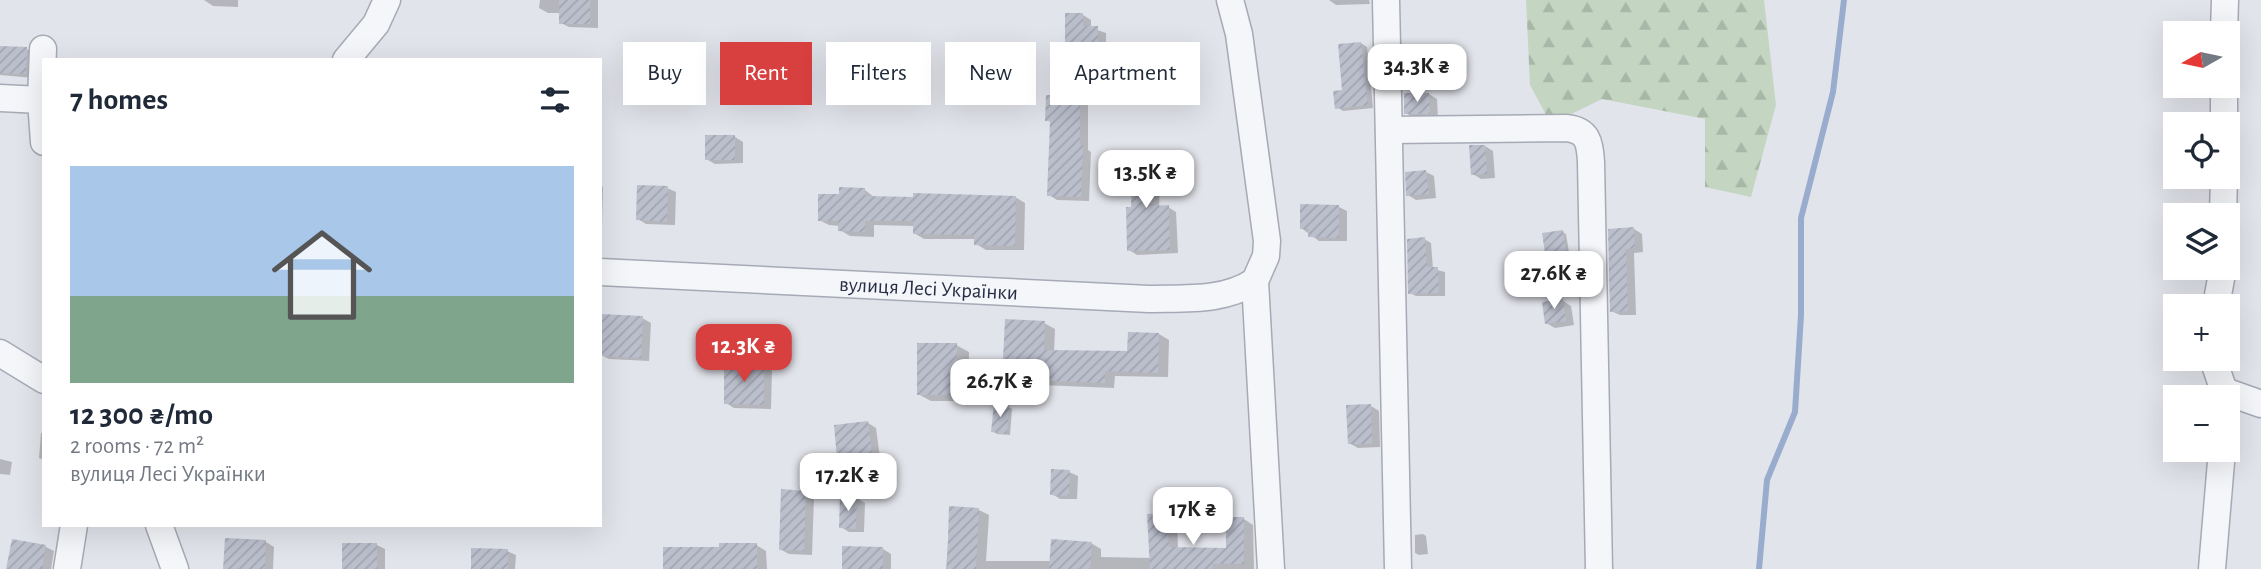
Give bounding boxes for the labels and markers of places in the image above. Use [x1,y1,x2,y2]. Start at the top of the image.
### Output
pin: 34.3K ₴ [1352,44,1482,104]
pin: 13.5K ₴ [1081,150,1211,210]
pin: 27.6K ₴ [1489,252,1619,311]
pin: 12.3K ₴ [679,324,809,384]
pin: 26.7K ₴ [935,360,1065,419]
pin: 17.2K ₴ [783,454,913,513]
pin: 17K ₴ [1144,488,1242,547]

